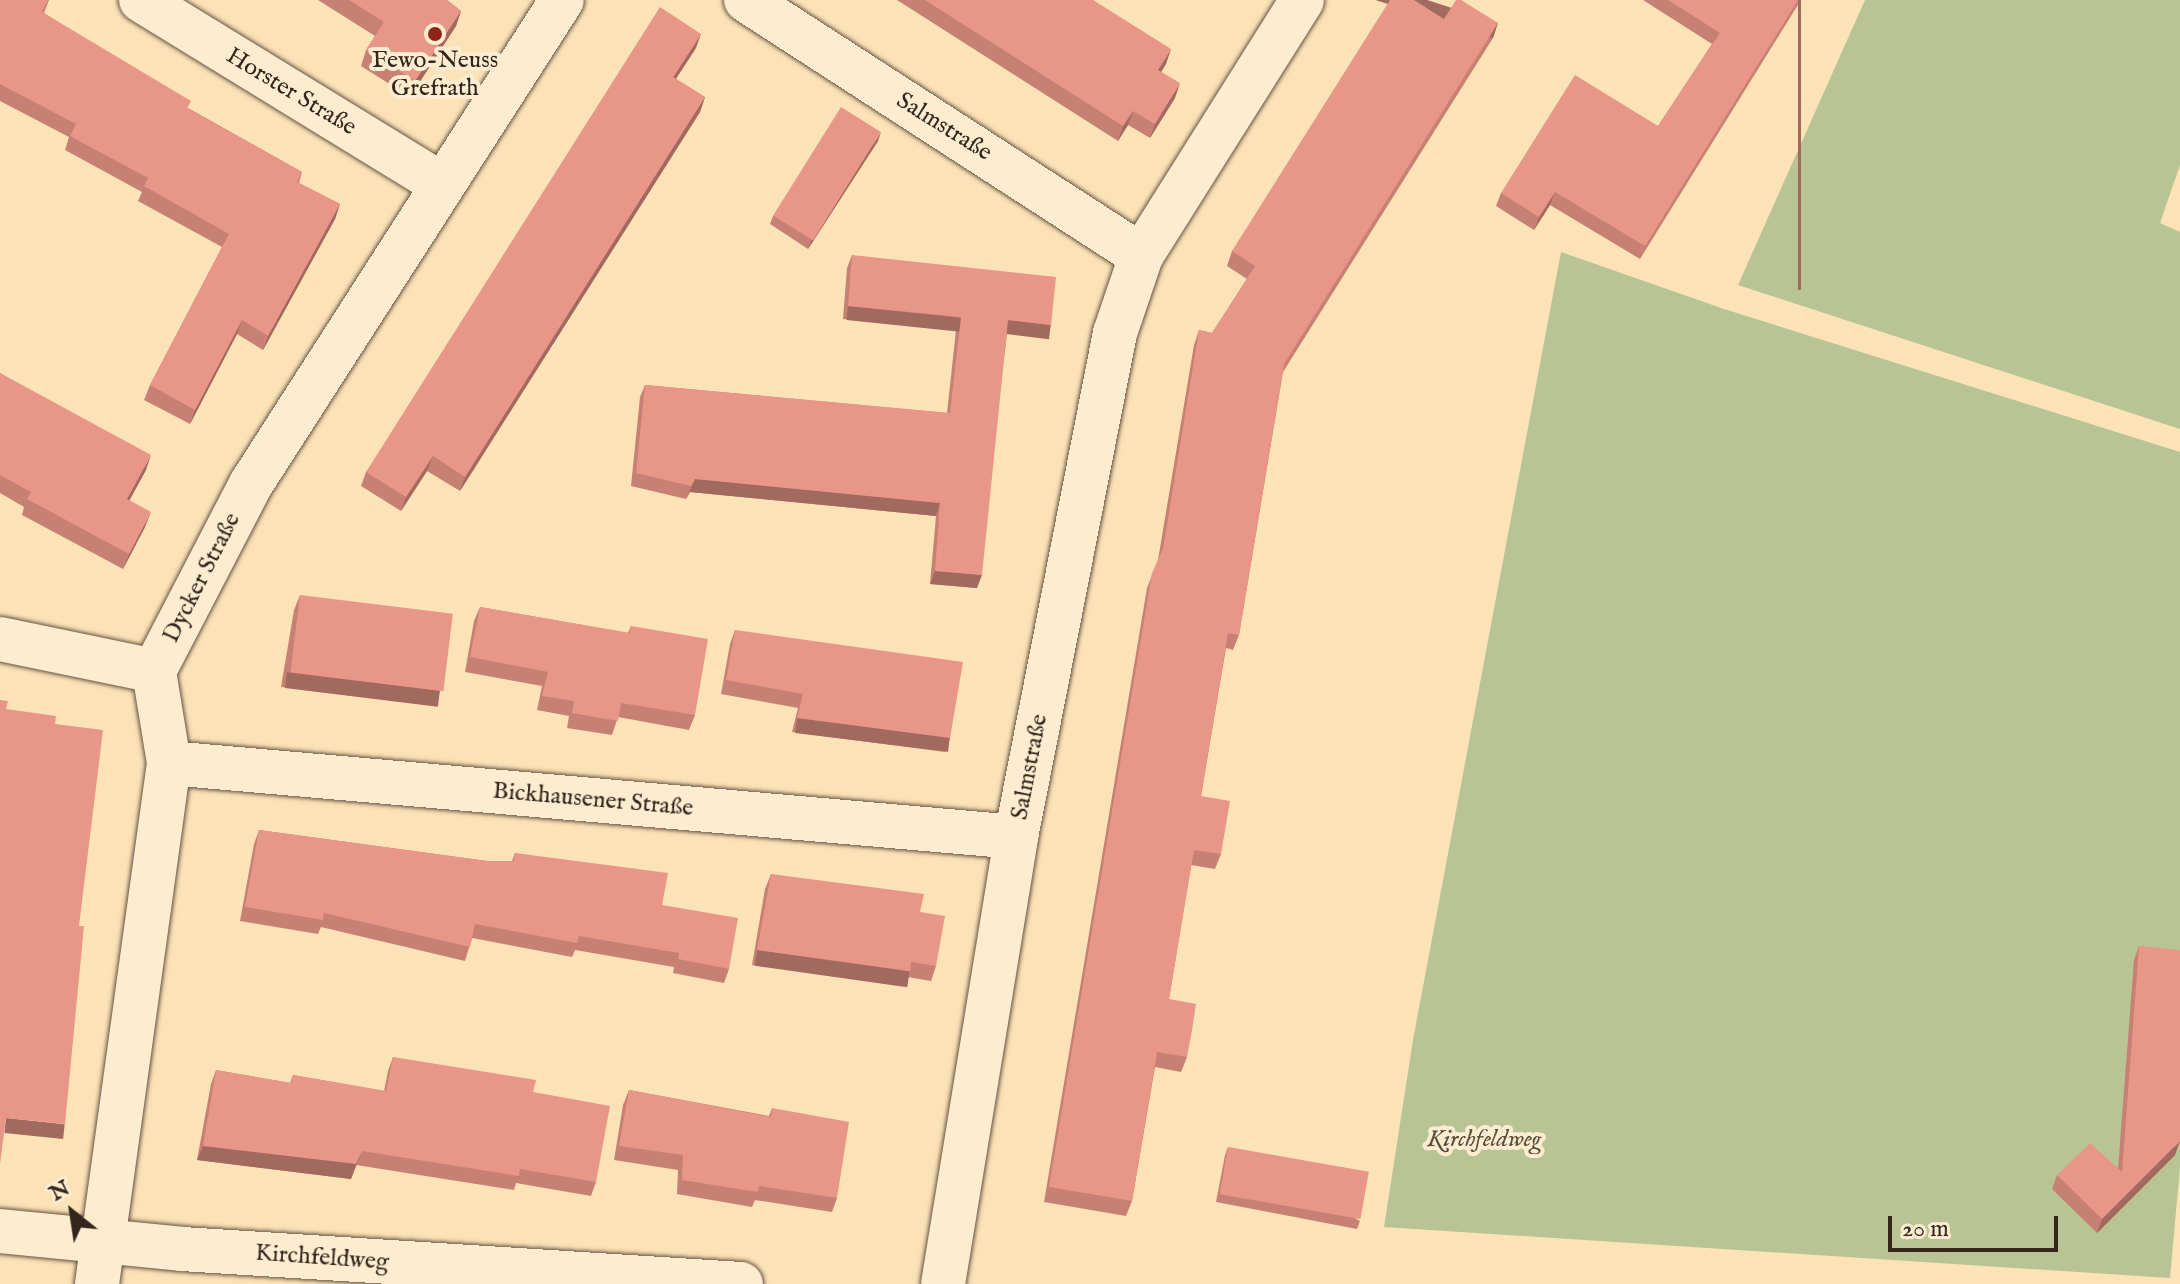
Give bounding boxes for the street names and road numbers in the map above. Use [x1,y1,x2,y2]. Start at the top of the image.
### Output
street label: Horster Straße [221,42,361,142]
street label: Salmstraße [891,86,997,168]
street label: Dycker Straße [157,508,247,648]
street label: Salmstraße [1006,712,1054,822]
street label: Bickhausener Straße [491,777,695,823]
street label: Kirchfeldweg [254,1239,390,1277]

